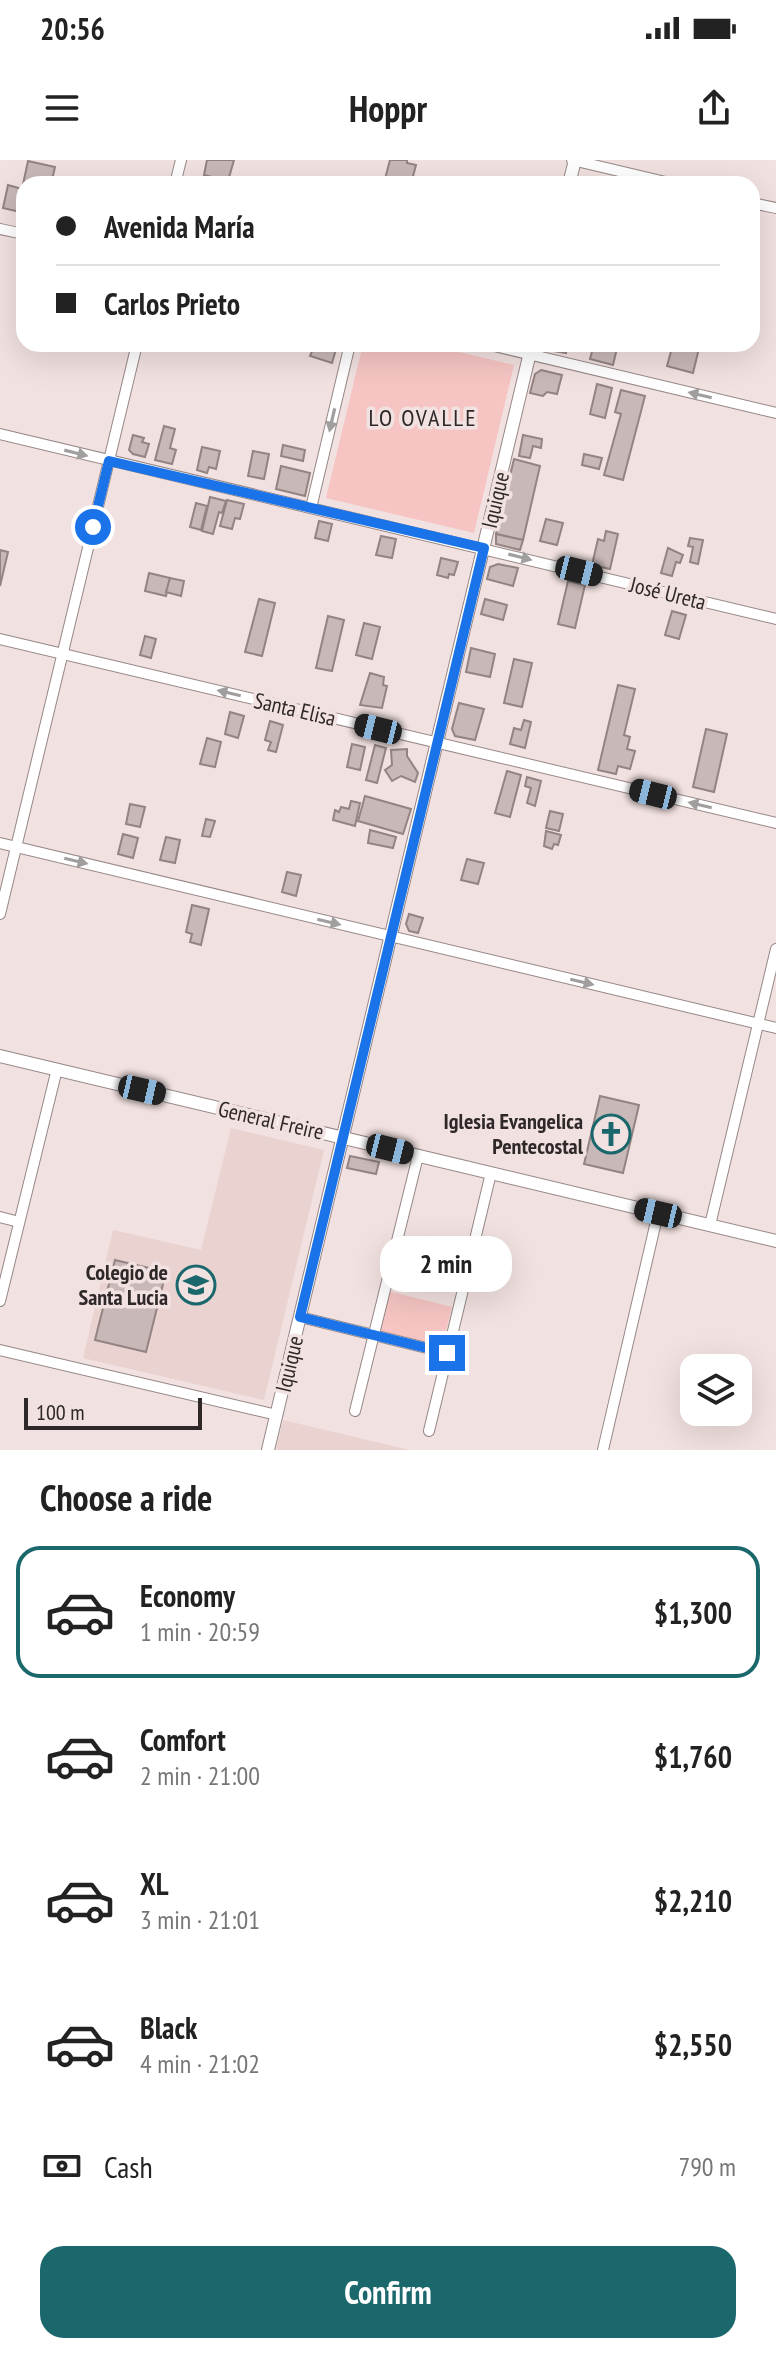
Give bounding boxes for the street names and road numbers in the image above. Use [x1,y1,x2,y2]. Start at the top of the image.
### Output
street label: Iquique [475,469,515,531]
street label: José Ureta [626,570,709,616]
street label: Santa Elisa [251,686,339,732]
street label: General Freire [216,1094,326,1146]
street label: Iquique [269,1333,309,1395]

